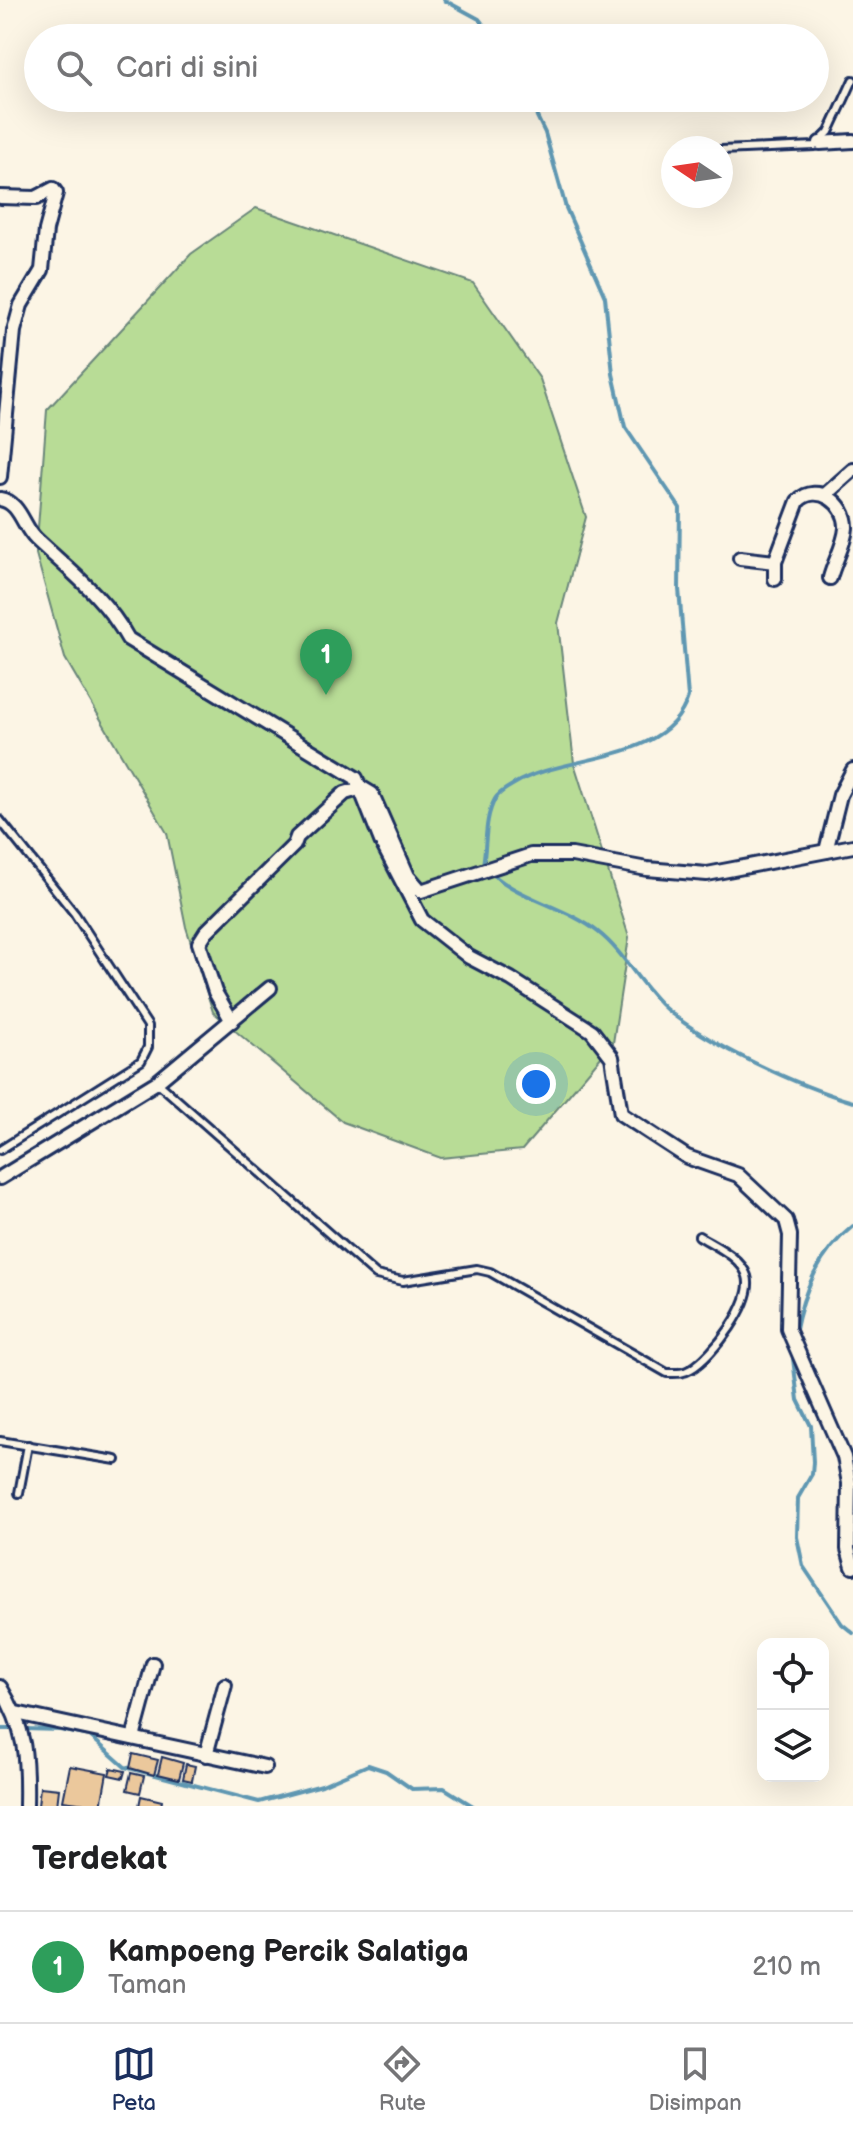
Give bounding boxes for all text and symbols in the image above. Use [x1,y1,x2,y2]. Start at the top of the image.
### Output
search box [24,24,829,112]
icon: search [52,46,96,90]
text: Cari di sini [116,50,258,86]
north arrow [661,136,733,208]
pin: 1 [300,629,352,695]
your location [516,1064,556,1104]
map controls [757,1638,829,1782]
button: locate [757,1638,829,1710]
button: layers [757,1710,829,1782]
text: Terdekat [32,1838,167,1879]
text: Kampoeng Percik Salatiga [108,1934,469,1970]
text: 1 [53,1952,63,1983]
text: 210 m [752,1952,821,1983]
text: Taman [108,1970,187,2001]
tab: Peta [111,2042,156,2117]
tab: Rute [379,2042,426,2117]
tab: Disimpan [649,2042,742,2117]

